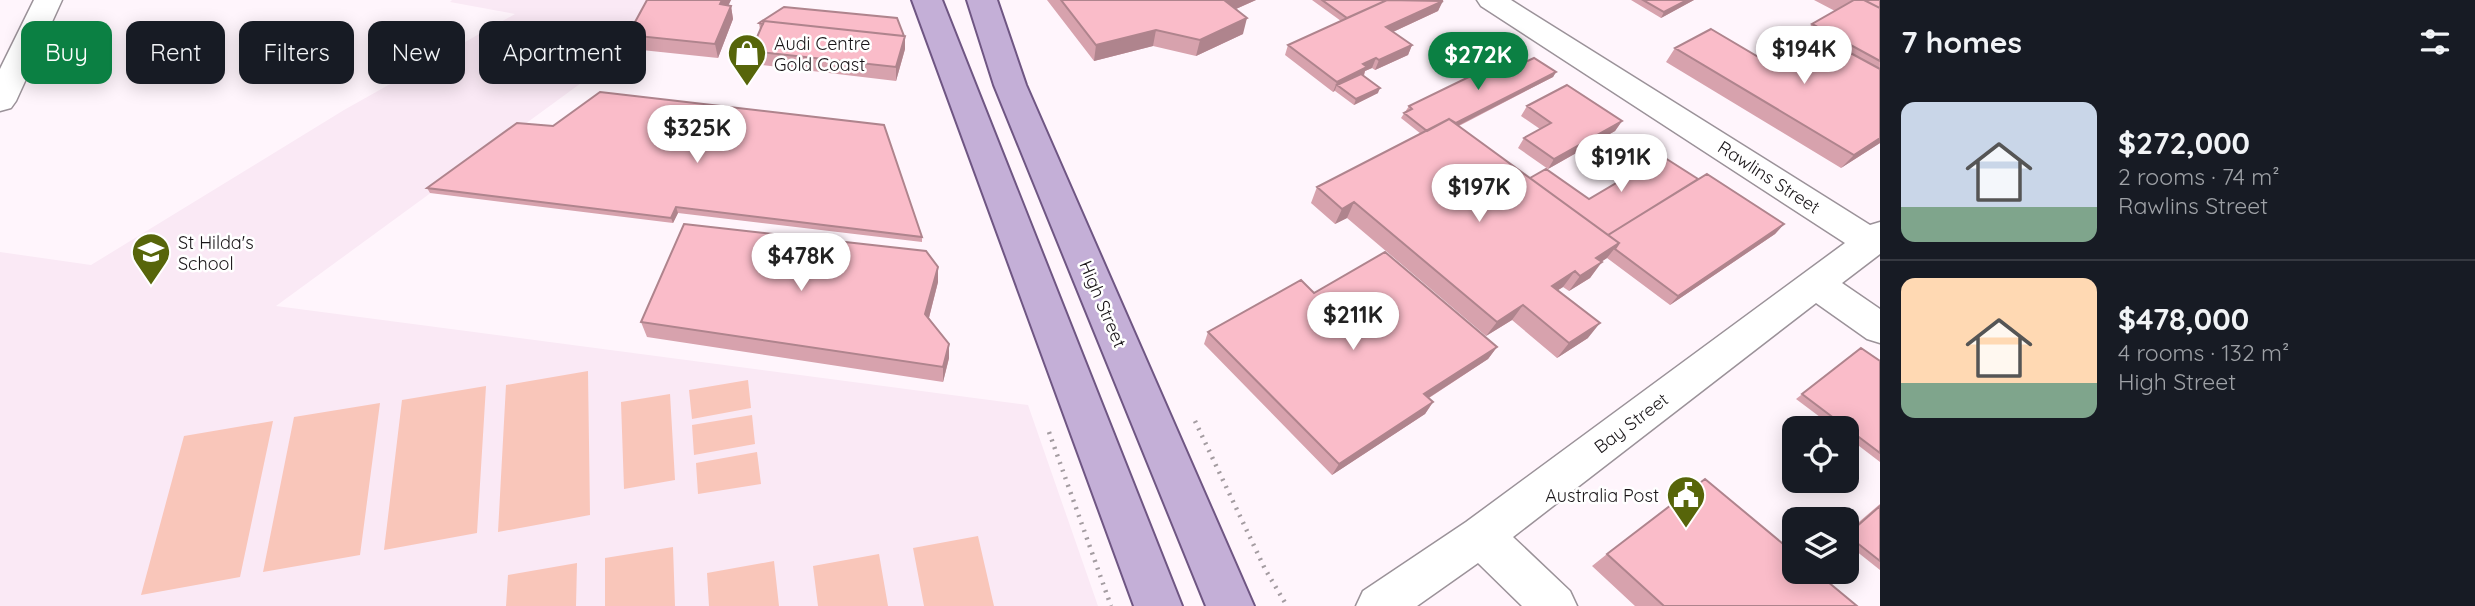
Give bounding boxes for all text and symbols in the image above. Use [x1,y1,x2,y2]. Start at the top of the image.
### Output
chip: Buy [21,21,112,84]
chip: Rent [126,21,225,84]
chip: Filters [239,21,354,84]
chip: New [368,21,465,84]
chip: Apartment [479,21,646,84]
text: 7 homes [1901,23,2022,61]
icon: filters [2416,23,2454,61]
pin: $194K [1755,27,1853,86]
shop icon: Audi Centre Gold Coast [726,32,768,87]
place label: Audi Centre Gold Coast [774,32,871,76]
pin: $272K [1429,32,1527,92]
text: $194K [1772,34,1836,63]
text: $272K [1444,40,1512,69]
pin: $325K [648,106,746,165]
text: $325K [663,113,731,142]
text: $272,000 [2118,124,2250,162]
icon: home [1957,130,2041,214]
pin: $191K [1572,134,1670,194]
street label: Rawlins Street [1713,135,1825,219]
text: $191K [1591,142,1651,171]
text: 2 rooms · 74 m² [2118,162,2280,191]
pin: $197K [1430,164,1528,224]
text: $197K [1448,172,1510,201]
text: Rawlins Street [2118,191,2268,220]
school or university icon: St Hilda's School [130,231,172,286]
place label: St Hilda's School [178,231,254,275]
pin: $478K [752,233,850,293]
text: $478K [768,241,834,270]
street label: High Street [1074,257,1132,351]
pin: $211K [1304,292,1402,352]
text: $211K [1323,300,1383,329]
text: $478,000 [2118,300,2249,338]
icon: home [1957,306,2041,390]
text: 4 rooms · 132 m² [2118,338,2289,367]
text: High Street [2118,367,2236,396]
street label: Bay Street [1589,388,1673,458]
map controls [1782,416,1859,584]
button: locate [1782,416,1859,493]
public building icon: Australia Post [1665,474,1707,529]
place label: Australia Post [1545,484,1659,507]
button: layers [1782,507,1859,584]

